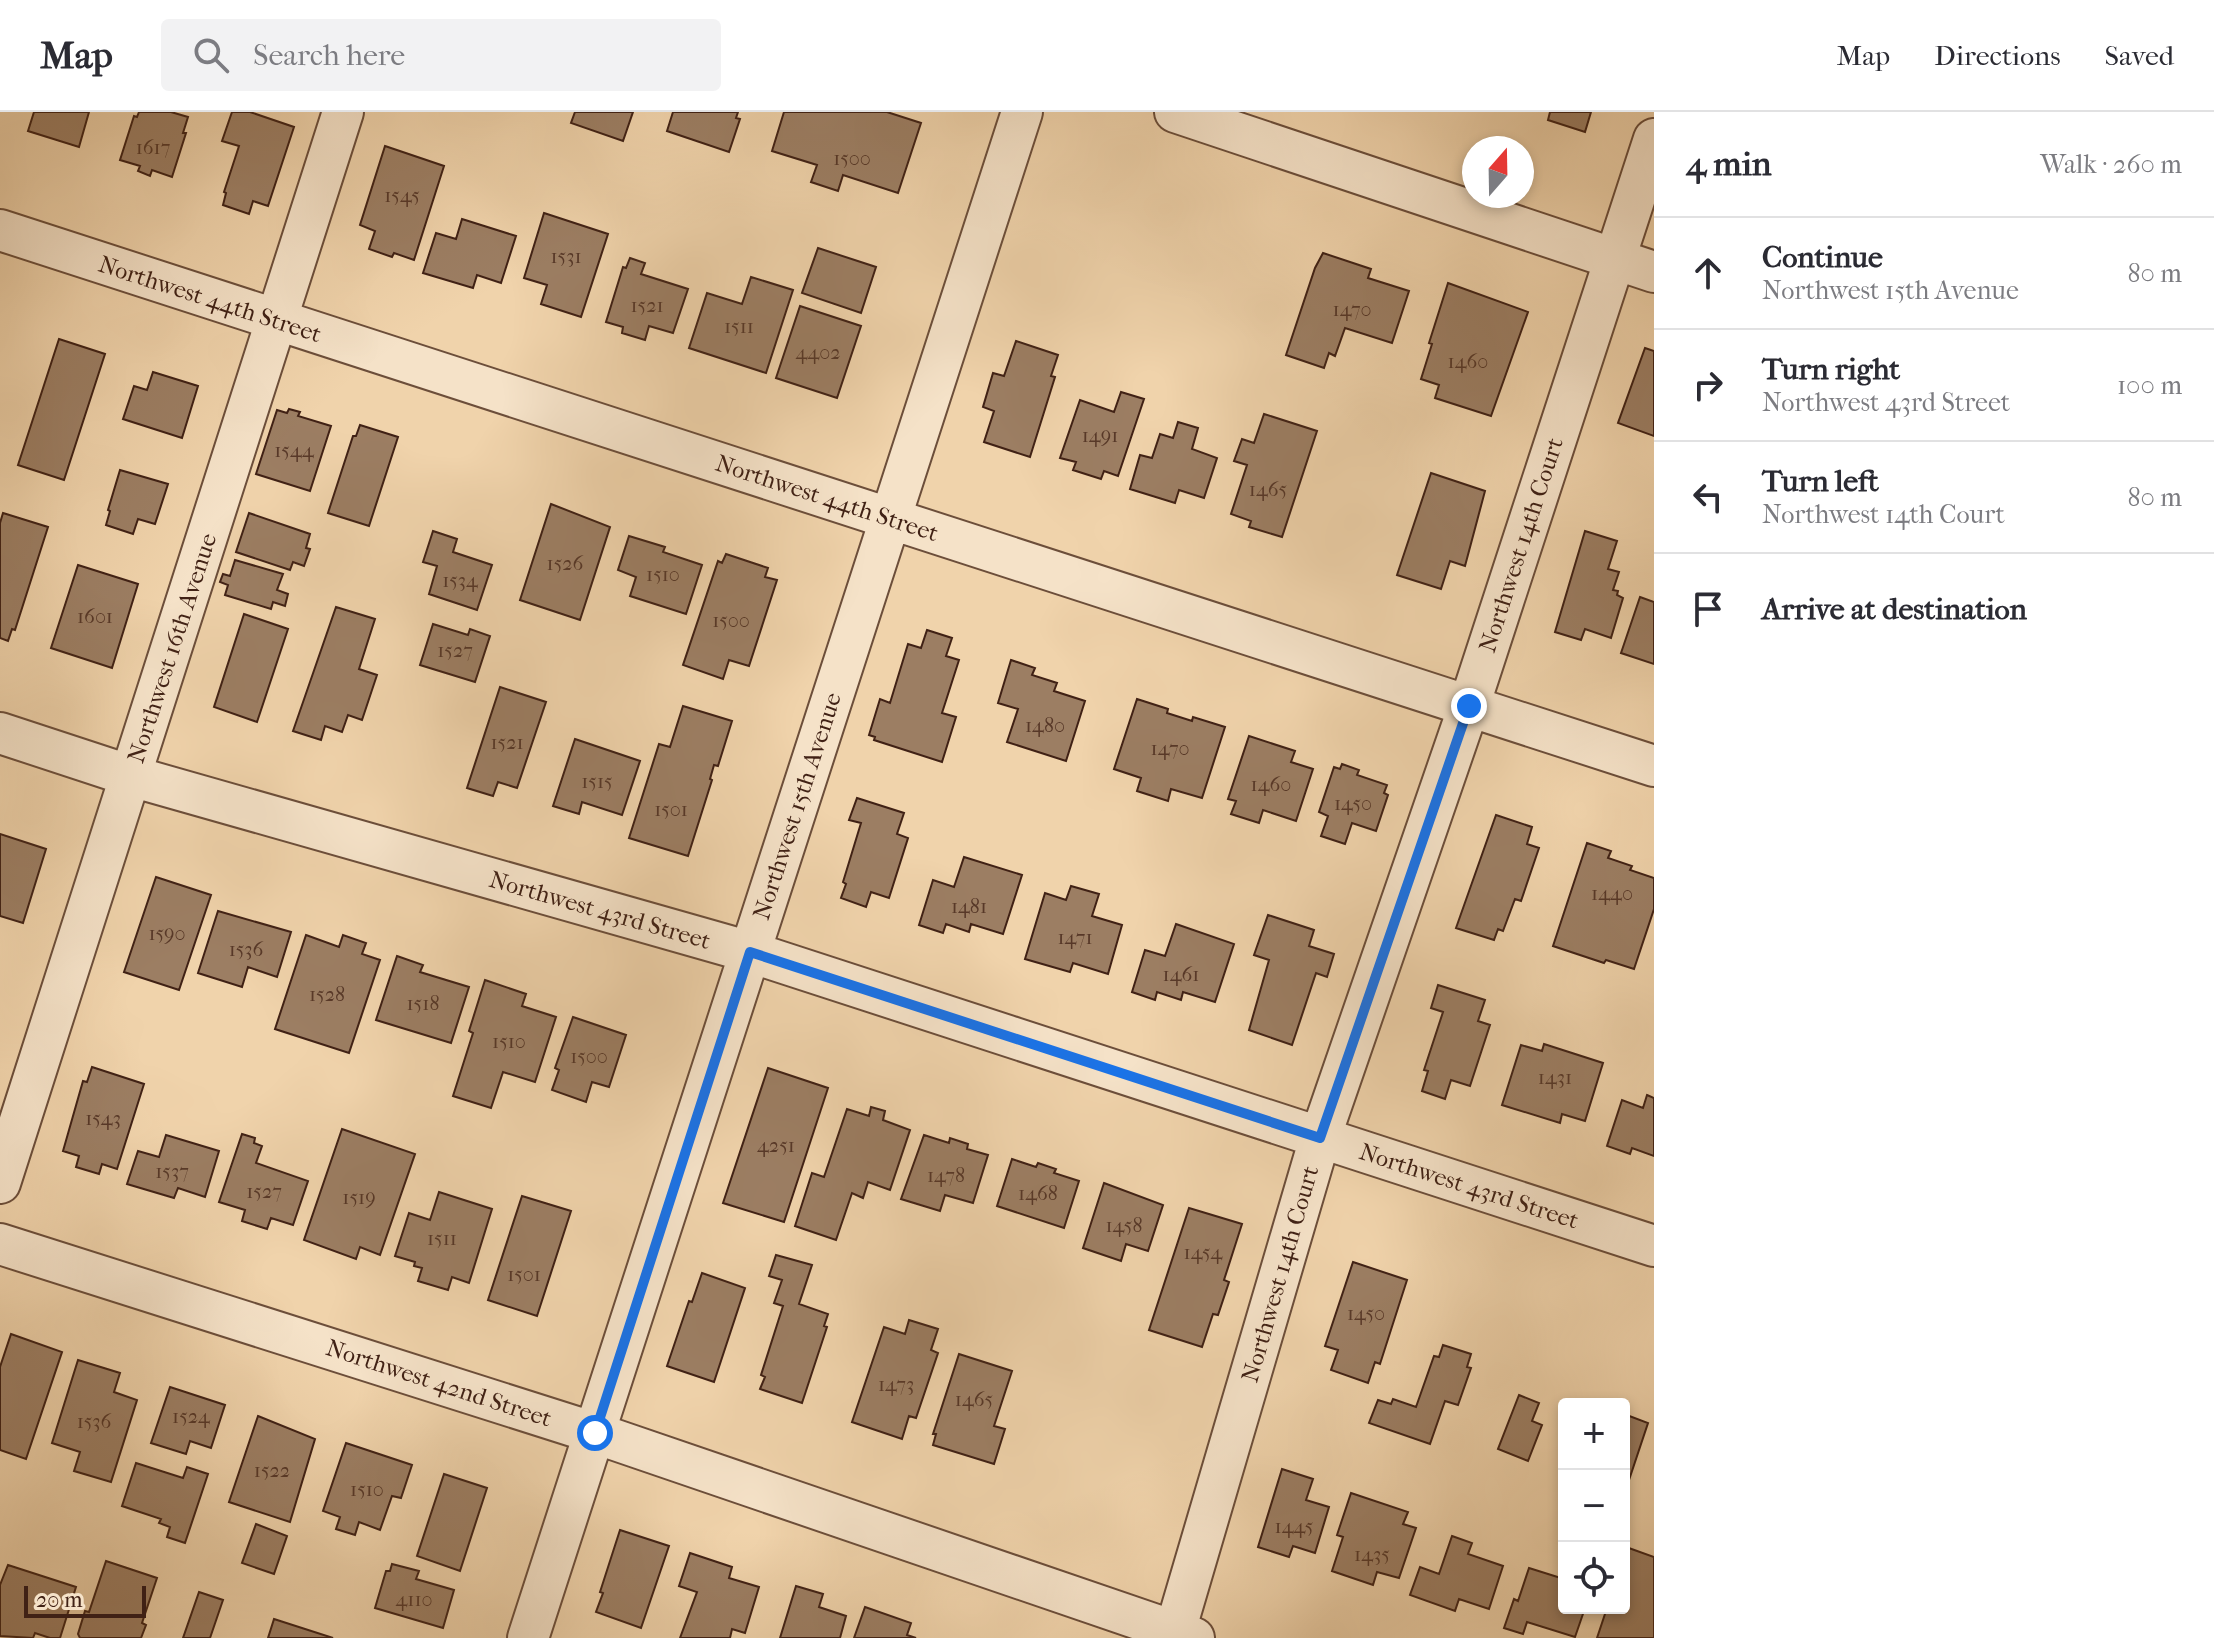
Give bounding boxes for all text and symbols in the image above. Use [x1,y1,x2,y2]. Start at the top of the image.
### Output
search box [161,19,721,91]
text: Map [40,33,113,78]
icon: search [189,33,233,77]
text: Search here [253,38,405,73]
text: Map [1837,39,1890,72]
text: Directions [1934,39,2061,72]
text: Saved [2105,39,2174,72]
house number: 1617 [136,136,171,159]
north arrow [1462,136,1534,208]
text: 4 min [1686,144,1771,184]
house number: 1500 [833,147,871,170]
text: Walk · 260 m [2040,149,2182,180]
house number: 1545 [384,184,420,207]
text: Continue [1762,240,1883,275]
house number: 1531 [550,245,582,268]
street label: Northwest 44th Street [95,250,325,348]
icon: ahead [1686,251,1730,295]
text: 80 m [2127,258,2182,289]
text: Northwest 15th Avenue [1762,275,2019,306]
house number: 1521 [630,294,664,317]
house number: 1470 [1333,298,1372,321]
house number: 1511 [724,315,754,338]
house number: 4402 [795,341,841,364]
house number: 1460 [1448,350,1488,373]
text: Turn right [1762,352,1900,387]
icon: right [1686,363,1730,407]
text: 100 m [2117,370,2182,401]
text: Northwest 43rd Street [1762,387,2010,418]
house number: 1491 [1082,424,1118,447]
street label: Northwest 14th Court [1473,434,1569,656]
house number: 1544 [274,439,315,462]
street label: Northwest 44th Street [712,449,942,547]
text: Turn left [1762,464,1879,499]
icon: left [1686,475,1730,519]
house number: 1465 [1249,478,1287,501]
text: 80 m [2127,482,2182,513]
text: Northwest 14th Court [1762,499,2005,530]
street label: Northwest 16th Avenue [122,530,222,766]
house number: 1526 [547,552,584,575]
house number: 1510 [646,563,680,586]
house number: 1534 [442,569,479,592]
icon: arrive [1686,587,1730,631]
text: Arrive at destination [1762,592,2027,627]
house number: 1601 [77,605,113,628]
house number: 1500 [712,609,750,632]
house number: 1527 [437,639,473,662]
route end [1451,688,1487,724]
street label: Northwest 15th Avenue [747,689,847,923]
house number: 1480 [1025,714,1065,737]
house number: 1521 [490,731,524,754]
house number: 1470 [1151,737,1190,760]
house number: 1515 [581,770,613,793]
house number: 1460 [1251,773,1291,796]
house number: 1450 [1334,792,1372,815]
house number: 1501 [654,798,688,821]
street label: Northwest 43rd Street [486,865,714,955]
house number: 1440 [1591,882,1633,905]
house number: 1481 [951,895,987,918]
house number: 1590 [148,922,186,945]
house number: 1471 [1057,926,1093,949]
house number: 1536 [229,938,264,961]
house number: 1461 [1163,963,1199,986]
house number: 1528 [309,983,345,1006]
house number: 1518 [407,992,439,1015]
house number: 1510 [492,1030,526,1053]
house number: 1500 [570,1045,608,1068]
house number: 1431 [1538,1066,1572,1089]
house number: 1543 [85,1107,121,1130]
house number: 4251 [757,1134,795,1157]
street label: Northwest 43rd Street [1356,1137,1583,1235]
house number: 1537 [155,1160,189,1183]
street label: Northwest 14th Court [1236,1162,1324,1386]
house number: 1478 [927,1164,965,1187]
house number: 1527 [246,1180,282,1203]
house number: 1468 [1018,1182,1058,1205]
house number: 1519 [342,1186,376,1209]
house number: 1458 [1105,1214,1143,1237]
house number: 1511 [427,1227,457,1250]
house number: 1454 [1184,1241,1224,1264]
house number: 1501 [507,1263,541,1286]
house number: 1450 [1347,1302,1385,1325]
street label: Northwest 42nd Street [323,1333,556,1433]
house number: 1473 [878,1373,914,1396]
house number: 1465 [955,1388,993,1411]
map controls [1558,1398,1630,1614]
button: + [1558,1398,1630,1470]
house number: 1524 [172,1405,211,1428]
house number: 1536 [77,1410,112,1433]
route start [577,1415,613,1451]
house number: 1522 [254,1459,290,1482]
button: − [1558,1470,1630,1542]
house number: 1510 [350,1478,384,1501]
house number: 1445 [1275,1515,1313,1538]
button: locate [1558,1542,1630,1614]
house number: 1435 [1354,1543,1390,1566]
scale bar [24,1582,146,1618]
text: 20 m [36,1587,82,1613]
house number: 4110 [395,1588,433,1611]

